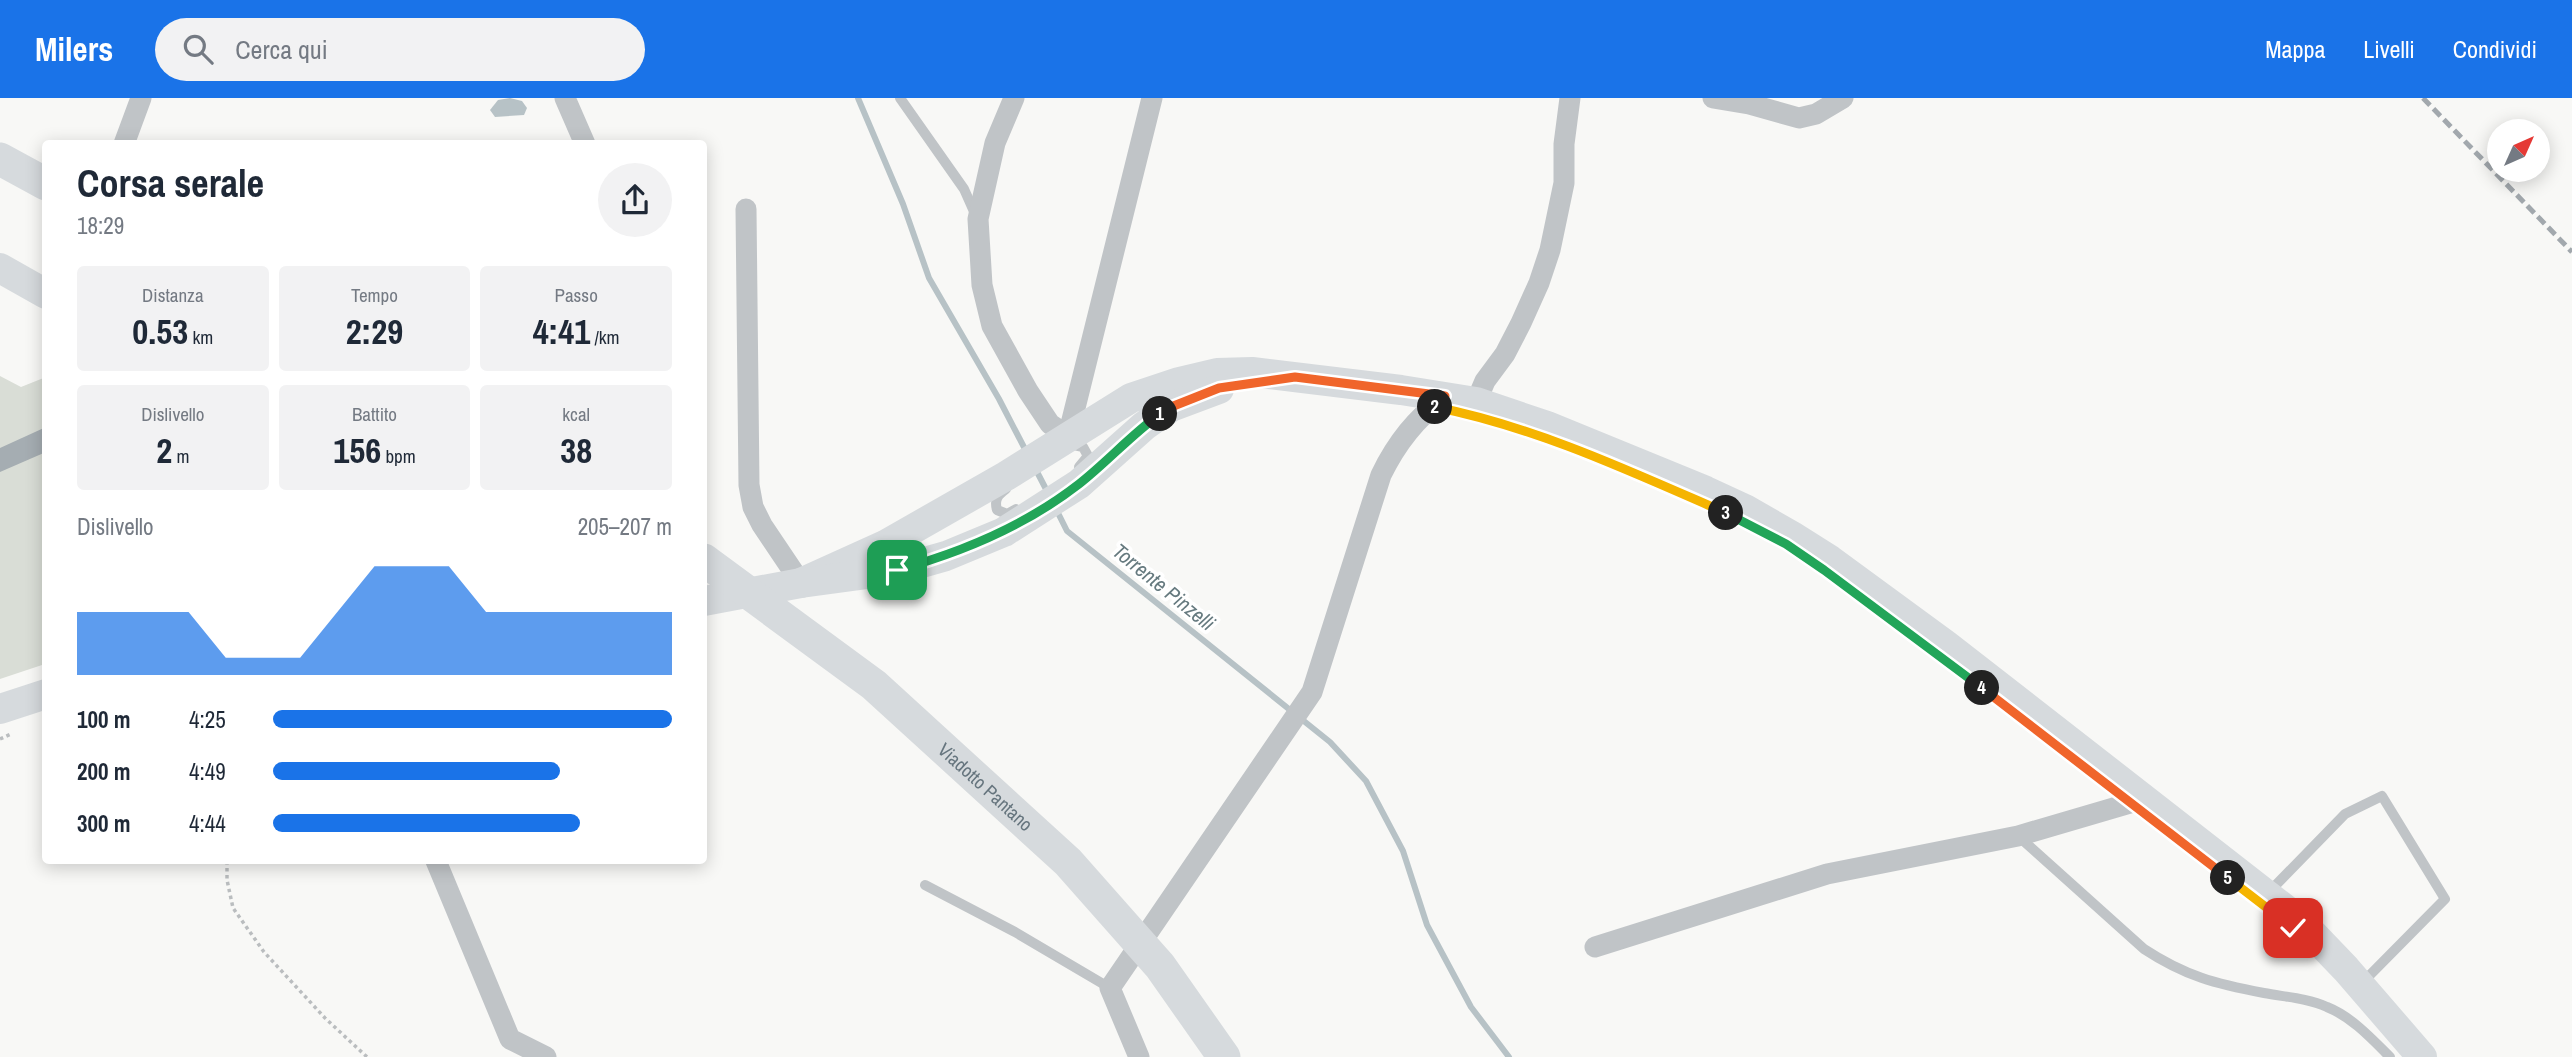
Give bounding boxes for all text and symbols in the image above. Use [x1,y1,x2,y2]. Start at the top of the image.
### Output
search box [155,18,645,81]
text: Milers [35,27,113,71]
icon: search [179,30,217,68]
text: Cerca qui [235,32,328,67]
text: Mappa [2265,33,2325,65]
text: Livelli [2363,33,2415,65]
text: Condividi [2453,33,2537,65]
north arrow [2487,119,2550,182]
map controls [2487,119,2550,182]
text: Corsa serale [77,158,264,209]
button: share [598,163,672,237]
text: 18:29 [77,210,124,241]
text: Distanza [142,282,204,308]
text: Tempo [351,282,398,308]
text: Passo [555,282,598,308]
text: 0.53 [132,308,188,355]
text: 2:29 [346,308,403,355]
text: 4:41 [533,308,590,355]
text: km [188,324,213,350]
text: /km [590,324,620,350]
pin: 2 [1418,390,1452,424]
text: 2 [1430,393,1439,419]
pin: 1 [1142,396,1178,432]
text: 1 [1155,400,1164,426]
text: Dislivello [141,401,204,427]
text: Battito [352,401,397,427]
text: kcal [562,401,590,427]
text: 2 [156,427,172,474]
text: 156 [333,427,381,474]
text: 38 [560,427,592,474]
text: m [172,443,189,469]
text: bpm [381,443,416,469]
pin: 3 [1708,496,1744,530]
text: 3 [1721,499,1730,525]
text: Dislivello [77,511,154,542]
text: 205–207 m [578,511,672,542]
water label: Torrente Pinzelli [1107,537,1221,637]
pin [867,540,927,600]
icon: arrive [878,551,916,589]
pin: 4 [1965,670,2000,706]
text: 4 [1977,674,1986,700]
text: 100 m [77,704,130,735]
text: 4:25 [189,704,226,735]
street label: Viadotto Pantano [932,737,1039,837]
text: 200 m [77,756,130,787]
text: 4:49 [189,756,226,787]
text: 300 m [77,808,130,839]
text: 4:44 [189,808,226,839]
pin: 5 [2210,860,2246,896]
text: 5 [2223,864,2232,890]
pin [2263,898,2323,958]
icon: check [2274,909,2312,947]

